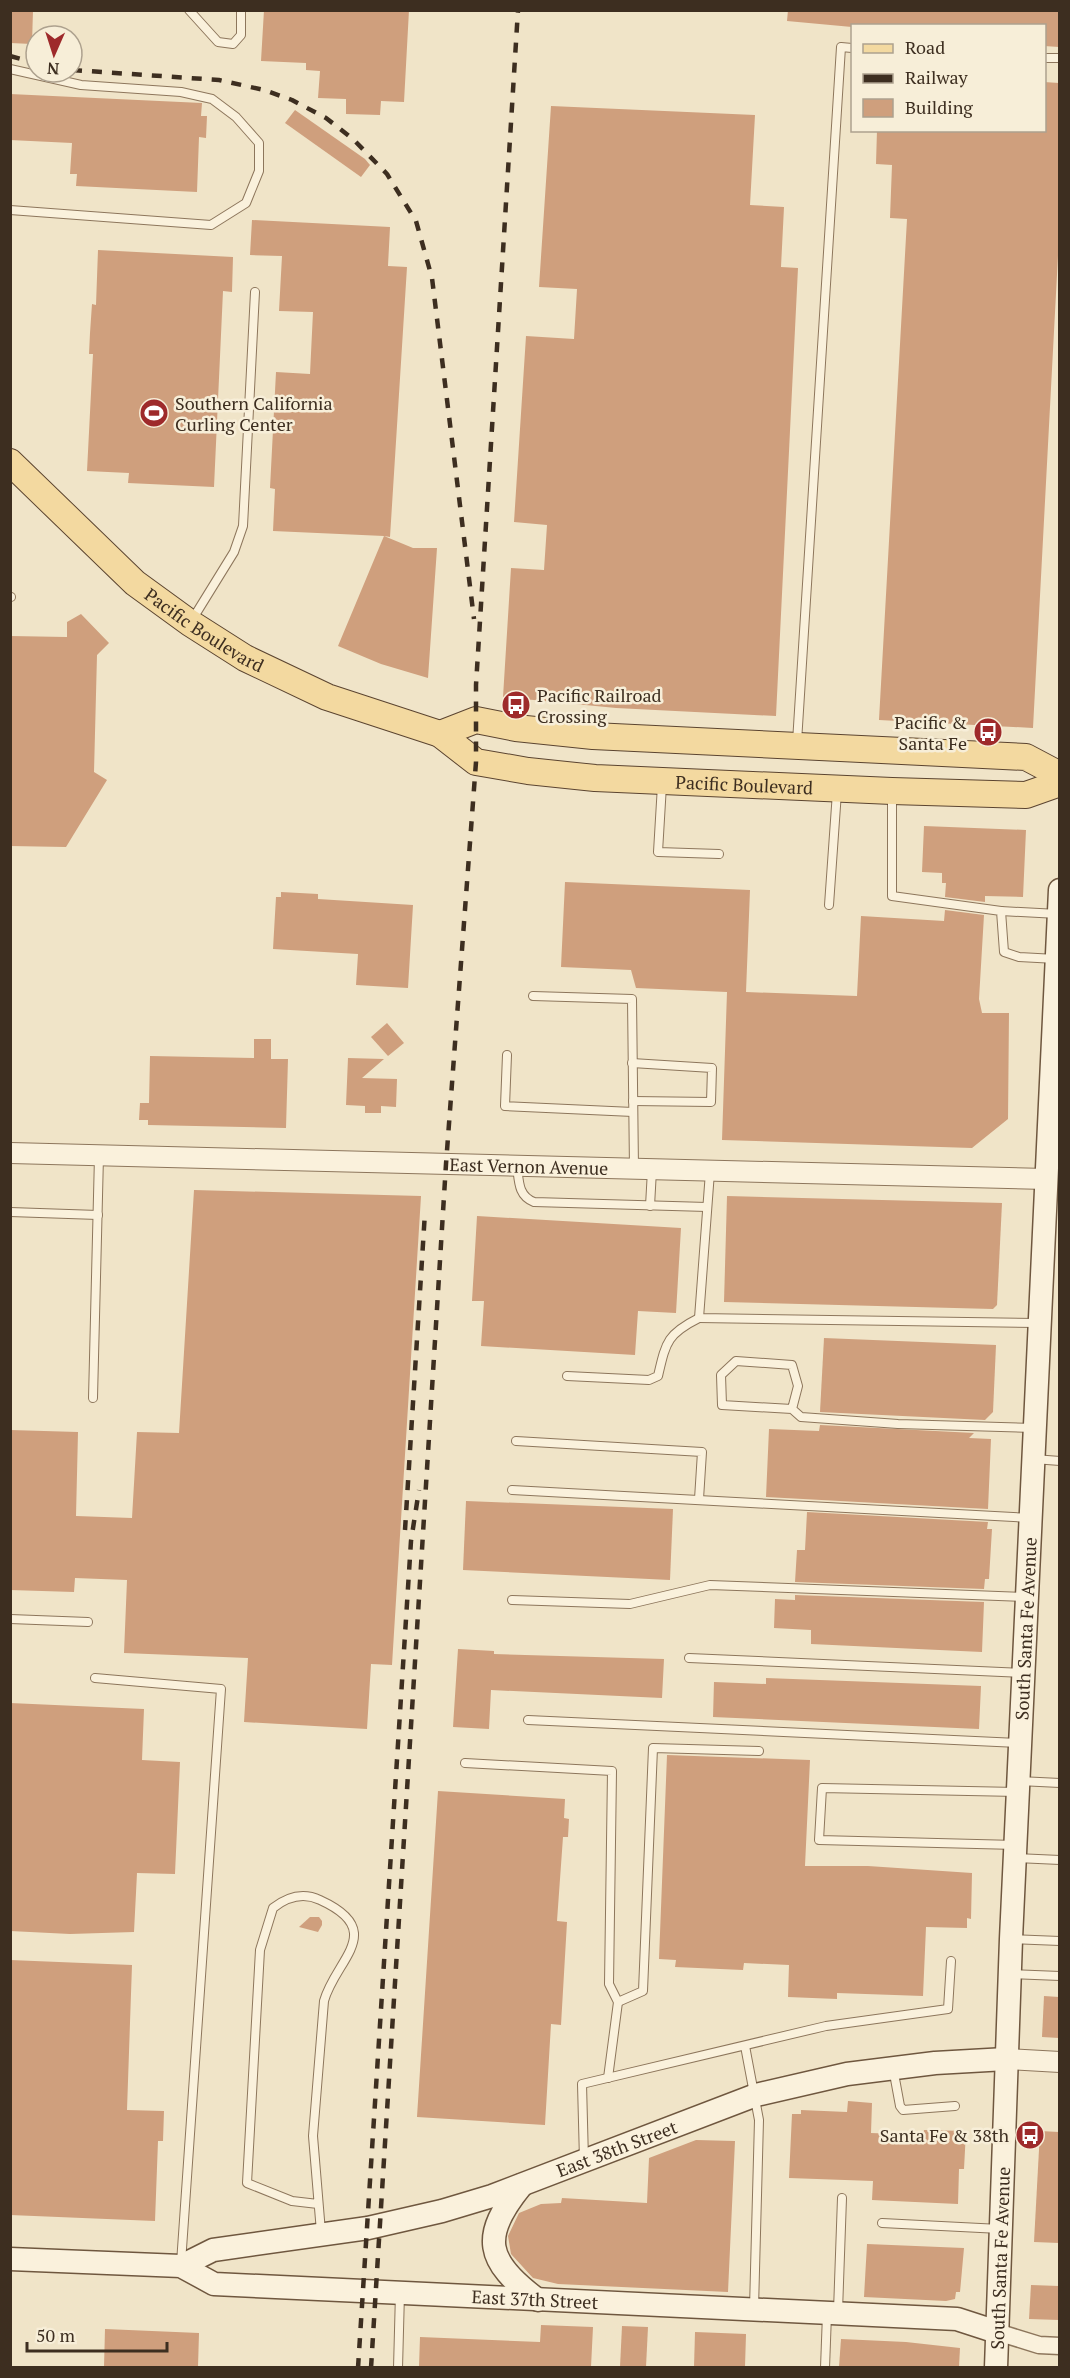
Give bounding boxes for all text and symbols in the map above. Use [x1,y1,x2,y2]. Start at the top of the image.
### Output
north arrow [24,24,84,84]
legend [851,24,1046,132]
text: Road [905,35,945,59]
text: N [47,58,60,80]
text: Railway [905,65,969,89]
text: Building [905,95,973,119]
place label: Southern California Curling Center [175,391,333,436]
sports icon: Southern California Curling Center [138,397,170,429]
street label: Pacific Boulevard [140,582,268,677]
place label: Pacific Railroad Crossing [537,683,662,728]
bus stop icon: Pacific Railroad Crossing [500,689,532,721]
place label: Pacific & Santa Fe [894,710,967,755]
bus stop icon: Pacific & Santa Fe [972,716,1004,748]
street label: Pacific Boulevard [675,770,814,800]
street label: East Vernon Avenue [449,1152,609,1180]
street label: South Santa Fe Avenue [1009,1537,1042,1721]
street label: East 38th Street [553,2114,681,2182]
bus stop icon: Santa Fe & 38th [1014,2119,1046,2151]
place label: Santa Fe & 38th [880,2123,1009,2147]
street label: South Santa Fe Avenue [985,2166,1015,2350]
street label: East 37th Street [471,2284,599,2314]
scale bar [27,2315,166,2353]
text: 50 m [36,2323,76,2347]

